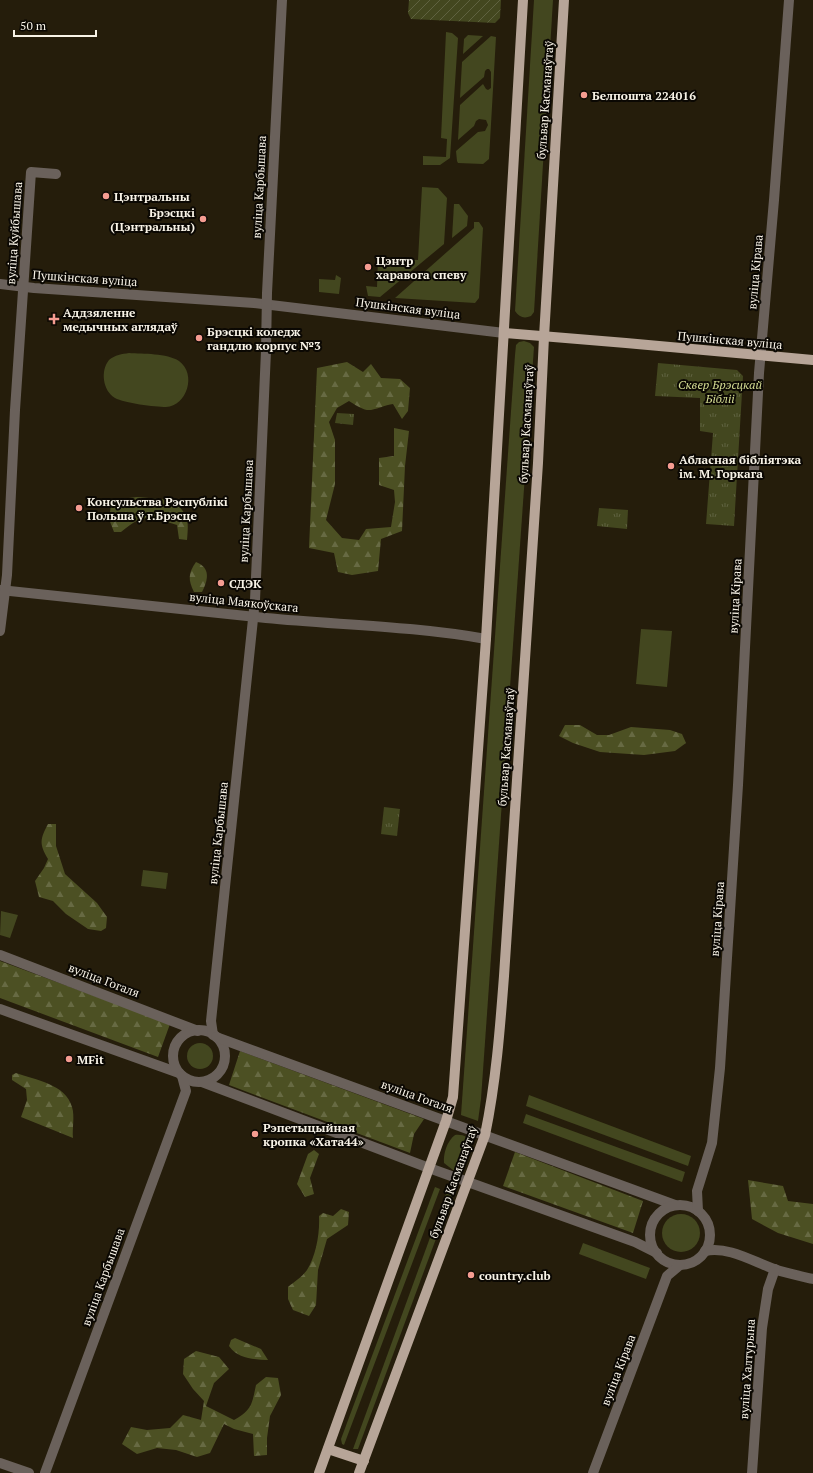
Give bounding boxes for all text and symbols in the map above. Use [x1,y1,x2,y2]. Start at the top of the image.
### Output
scale bar [14,12,96,38]
text: 50 m [20,18,47,33]
street label: бульвар Касманаўтаў [533,39,557,160]
place label: Белпошта 224016 [592,88,696,103]
marker: Белпошта 224016 [579,90,589,100]
street label: вуліца Карбышава [249,135,269,239]
street label: вуліца Куйбышава [3,181,25,285]
place label: Цэнтральны [114,189,190,204]
marker: Цэнтральны [101,191,111,201]
place label: Брэсцкі (Цэнтральны) [110,205,195,234]
marker: Брэсцкі (Цэнтральны) [198,214,208,224]
street label: вуліца Кірава [744,234,766,310]
place label: Цэнтр харавога спеву [376,253,467,282]
marker: Цэнтр харавога спеву [363,262,373,272]
street label: Пушкінская вуліца [32,267,138,289]
street label: Пушкінская вуліца [355,294,461,322]
place label: Аддзяленне медычных аглядаў [63,305,178,334]
marker: Аддзяленне медычных аглядаў [48,313,60,325]
place label: Брэсцкі коледж гандлю корпус №3 [207,324,321,353]
street label: Пушкінская вуліца [677,328,783,352]
marker: Брэсцкі коледж гандлю корпус №3 [194,333,204,343]
street label: бульвар Касманаўтаў [515,363,537,484]
park label: Сквер Брэсцкай Бібліі [678,377,763,406]
place label: Абласная бібліятэка ім. М. Горкага [679,452,802,481]
street label: вуліца Карбышава [236,459,256,563]
marker: Абласная бібліятэка ім. М. Горкага [666,461,676,471]
place label: Консульства Рэспублікі Польша ў г.Брэсце [87,494,228,523]
marker: Консульства Рэспублікі Польша ў г.Брэсце [74,503,84,513]
street label: вуліца Кірава [726,558,744,634]
place label: СДЭК [229,576,262,591]
marker: СДЭК [216,578,226,588]
street label: вуліца Маякоўскага [189,589,299,615]
street label: бульвар Касманаўтаў [494,686,518,807]
street label: вуліца Карбышава [205,781,231,885]
street label: вуліца Кірава [707,881,727,957]
street label: вуліца Гогаля [66,960,142,1000]
place label: MFit [77,1052,104,1067]
marker: MFit [64,1054,74,1064]
street label: вуліца Гогаля [379,1076,455,1116]
place label: Рэпетыцыйная кропка «Хата44» [263,1120,364,1149]
street label: бульвар Касманаўтаў [426,1123,481,1240]
marker: Рэпетыцыйная кропка «Хата44» [250,1129,260,1139]
street label: вуліца Карбышава [78,1226,128,1328]
place label: country.club [479,1268,551,1283]
marker: country.club [466,1270,476,1280]
street label: вуліца Халтурына [736,1318,758,1420]
street label: вуліца Кірава [598,1332,638,1408]

